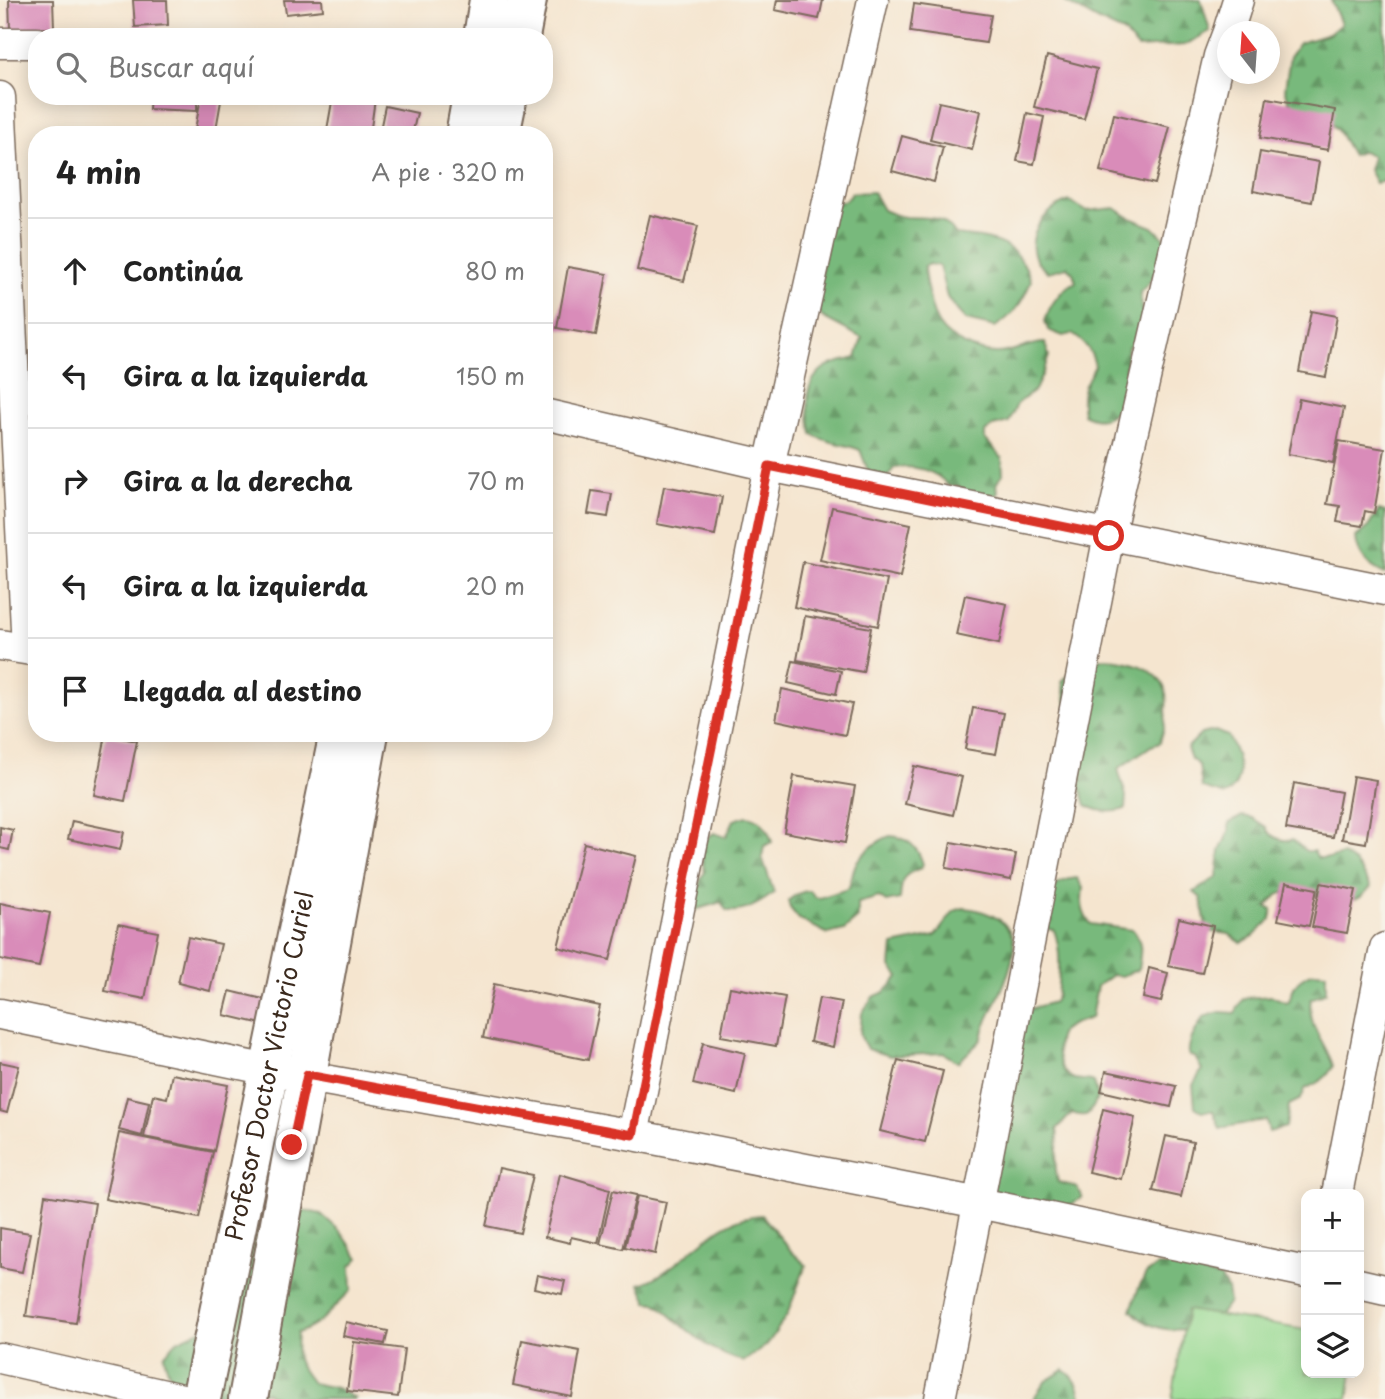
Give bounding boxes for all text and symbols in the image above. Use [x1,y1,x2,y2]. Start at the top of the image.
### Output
north arrow [1217,21,1280,84]
search box [28,28,553,105]
text: Buscar aquí [108,47,254,86]
icon: search [52,48,90,86]
text: 4 min [56,149,142,194]
text: A pie · 320 m [372,154,525,189]
text: Continúa [123,251,243,290]
icon: ahead [56,252,94,290]
text: 80 m [465,253,525,288]
text: Gira a la izquierda [123,356,368,395]
icon: left [56,357,94,395]
text: 150 m [456,358,525,393]
text: Gira a la derecha [123,461,353,500]
icon: right [56,462,94,500]
text: 70 m [467,463,525,498]
route start [1093,520,1124,551]
text: Gira a la izquierda [123,566,368,605]
icon: left [56,567,94,605]
text: 20 m [466,568,525,603]
text: Llegada al destino [123,671,362,710]
icon: arrive [56,672,94,710]
street label: Profesor Doctor Victorio Curiel [214,888,322,1244]
route end [276,1129,307,1160]
map controls [1301,1189,1364,1378]
button: + [1301,1189,1364,1252]
button: − [1301,1252,1364,1315]
button: layers [1301,1315,1364,1378]

